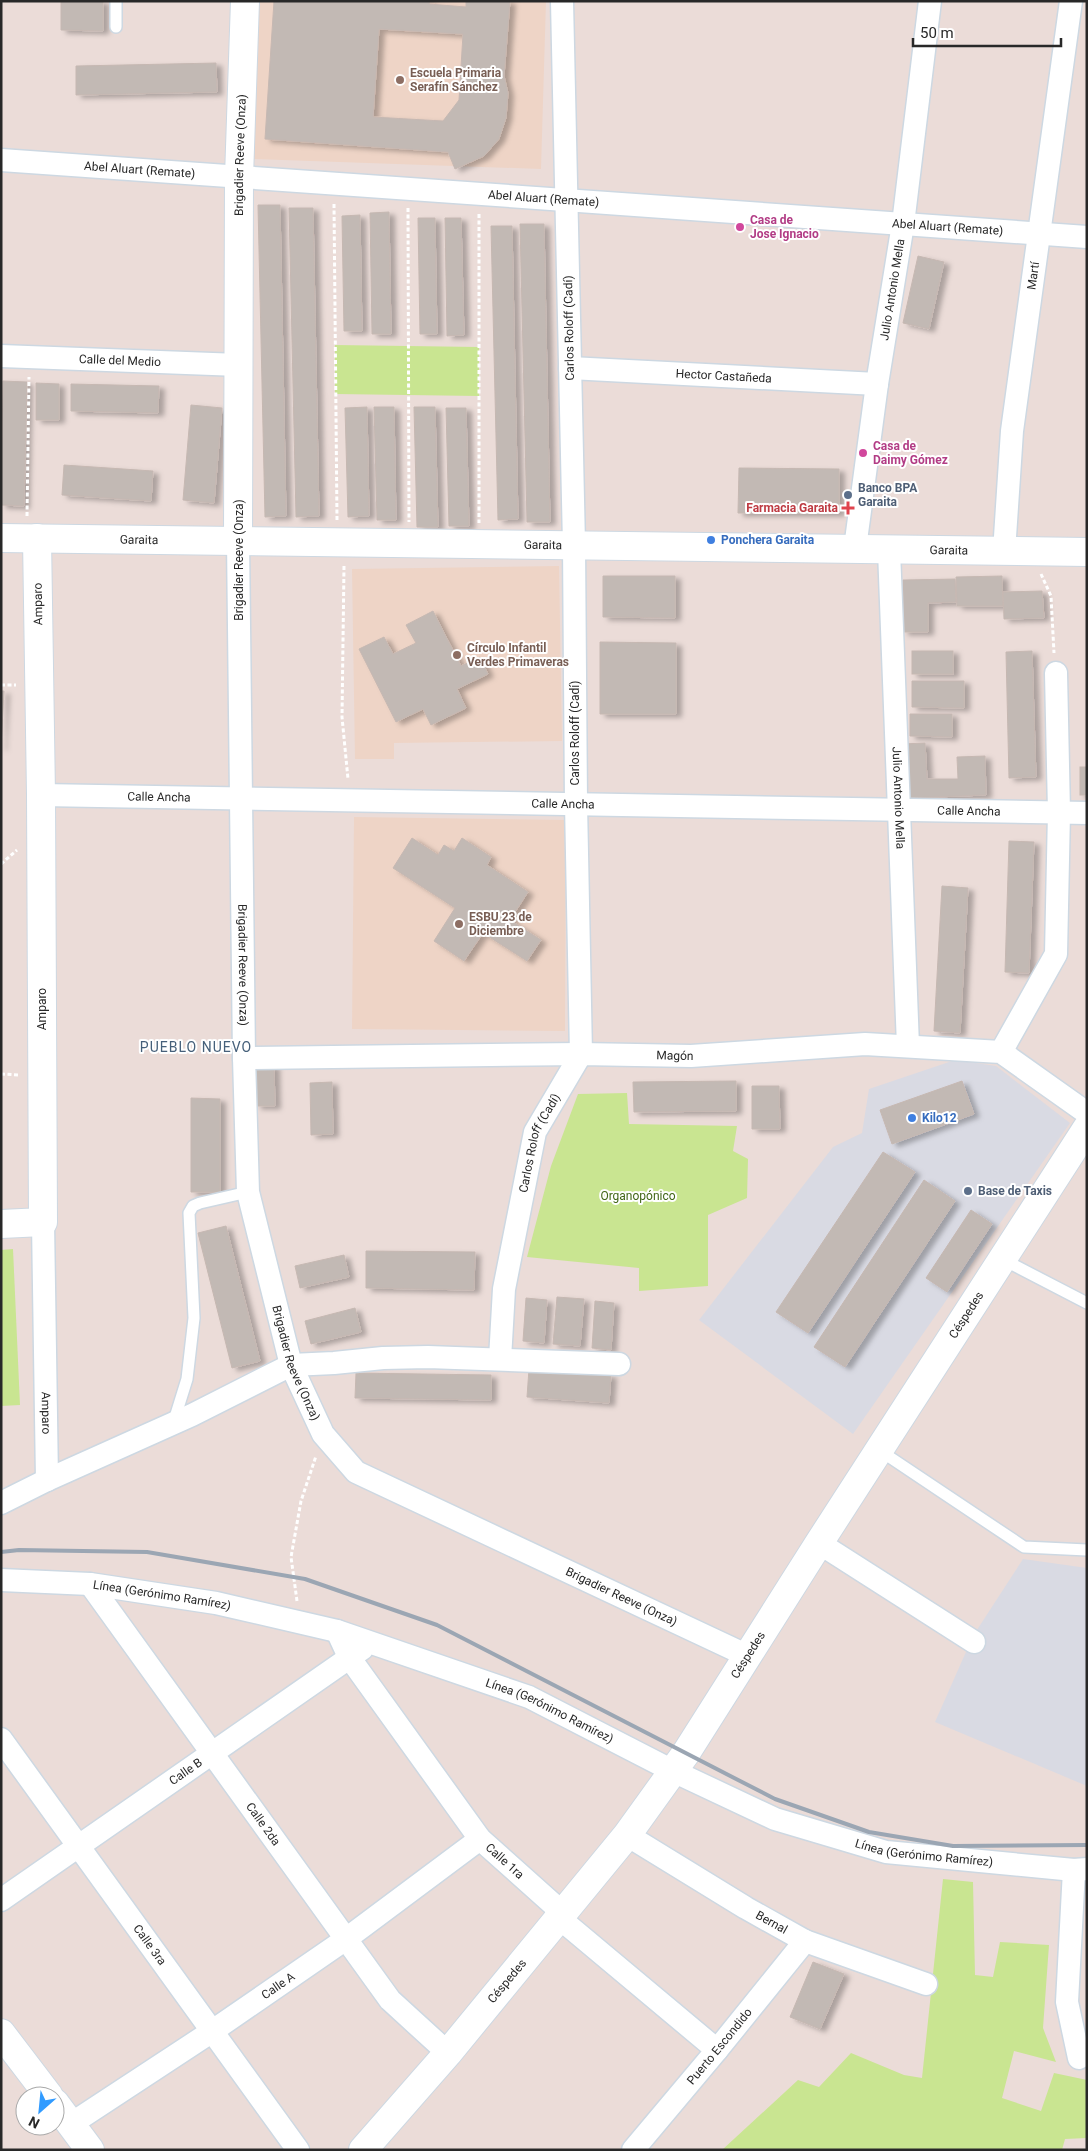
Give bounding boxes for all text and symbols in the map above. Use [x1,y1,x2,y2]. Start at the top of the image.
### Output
scale bar [913,15,1060,47]
text: 50 m [920,24,954,42]
place label: Escuela Primaria Serafín Sánchez [410,66,502,94]
marker: Escuela Primaria Serafín Sánchez [394,74,406,86]
street label: Brigadier Reeve (Onza) [232,94,249,216]
street label: Abel Aluart (Remate) [84,159,196,181]
street label: Abel Aluart (Remate) [488,188,600,209]
place label: Casa de Jose Ignacio [750,213,819,241]
street label: Abel Aluart (Remate) [892,216,1004,238]
marker: Casa de Jose Ignacio [734,221,746,233]
street label: Julio Antonio Mella [877,238,907,341]
street label: Martí [1024,260,1042,291]
street label: Carlos Roloff (Cadí) [561,275,577,381]
street label: Calle del Medio [79,352,161,369]
street label: Hector Castañeda [675,367,772,386]
place label: Casa de Daimy Gómez [873,439,948,467]
marker: Casa de Daimy Gómez [857,447,869,459]
place label: Banco BPA Garaita [858,481,918,509]
marker: Banco BPA Garaita [842,489,854,501]
street label: Brigadier Reeve (Onza) [232,499,246,621]
place label: Farmacia Garaita [746,501,839,515]
marker: Farmacia Garaita [842,502,854,514]
street label: Garaita [120,533,158,547]
place label: Ponchera Garaita [721,533,815,547]
marker: Ponchera Garaita [705,534,717,546]
street label: Garaita [524,538,562,552]
street label: Garaita [930,543,968,557]
street label: Amparo [31,583,45,625]
place label: Círculo Infantil Verdes Primaveras [467,641,569,669]
marker: Círculo Infantil Verdes Primaveras [451,649,463,661]
street label: Carlos Roloff (Cadí) [568,680,582,786]
street label: Julio Antonio Mella [890,746,907,849]
street label: Calle Ancha [127,789,191,805]
street label: Calle Ancha [531,796,595,812]
street label: Calle Ancha [937,803,1001,819]
street label: Brigadier Reeve (Onza) [235,904,251,1026]
place label: ESBU 23 de Diciembre [469,910,532,938]
marker: ESBU 23 de Diciembre [453,918,465,930]
street label: Amparo [35,988,49,1030]
district label: PUEBLO NUEVO [140,1039,252,1055]
street label: Magón [656,1048,694,1063]
street label: Carlos Roloff (Cadí) [516,1091,563,1194]
place label: Kilo12 [922,1111,957,1125]
marker: Kilo12 [906,1112,918,1124]
place label: Base de Taxis [978,1184,1052,1198]
marker: Base de Taxis [962,1185,974,1197]
park label: Organopónico [600,1189,676,1203]
street label: Céspedes [946,1289,986,1341]
street label: Brigadier Reeve (Onza) [269,1304,323,1423]
street label: Amparo [39,1392,53,1434]
street label: Brigadier Reeve (Onza) [563,1564,680,1629]
street label: Línea (Gerónimo Ramírez) [92,1578,232,1613]
street label: Céspedes [728,1629,768,1681]
street label: Línea (Gerónimo Ramírez) [484,1676,616,1746]
street label: Calle B [167,1755,205,1788]
street label: Calle 2da [243,1800,283,1848]
street label: Línea (Gerónimo Ramírez) [853,1836,994,1869]
street label: Calle 1ra [483,1840,527,1882]
street label: Bernal [753,1908,790,1937]
street label: Calle 3ra [130,1922,169,1968]
street label: Céspedes [485,1956,529,2006]
street label: Calle A [259,1969,298,2002]
street label: Puerto Escondido [684,2005,755,2087]
north arrow [15,2086,65,2136]
text: N [26,2113,42,2132]

